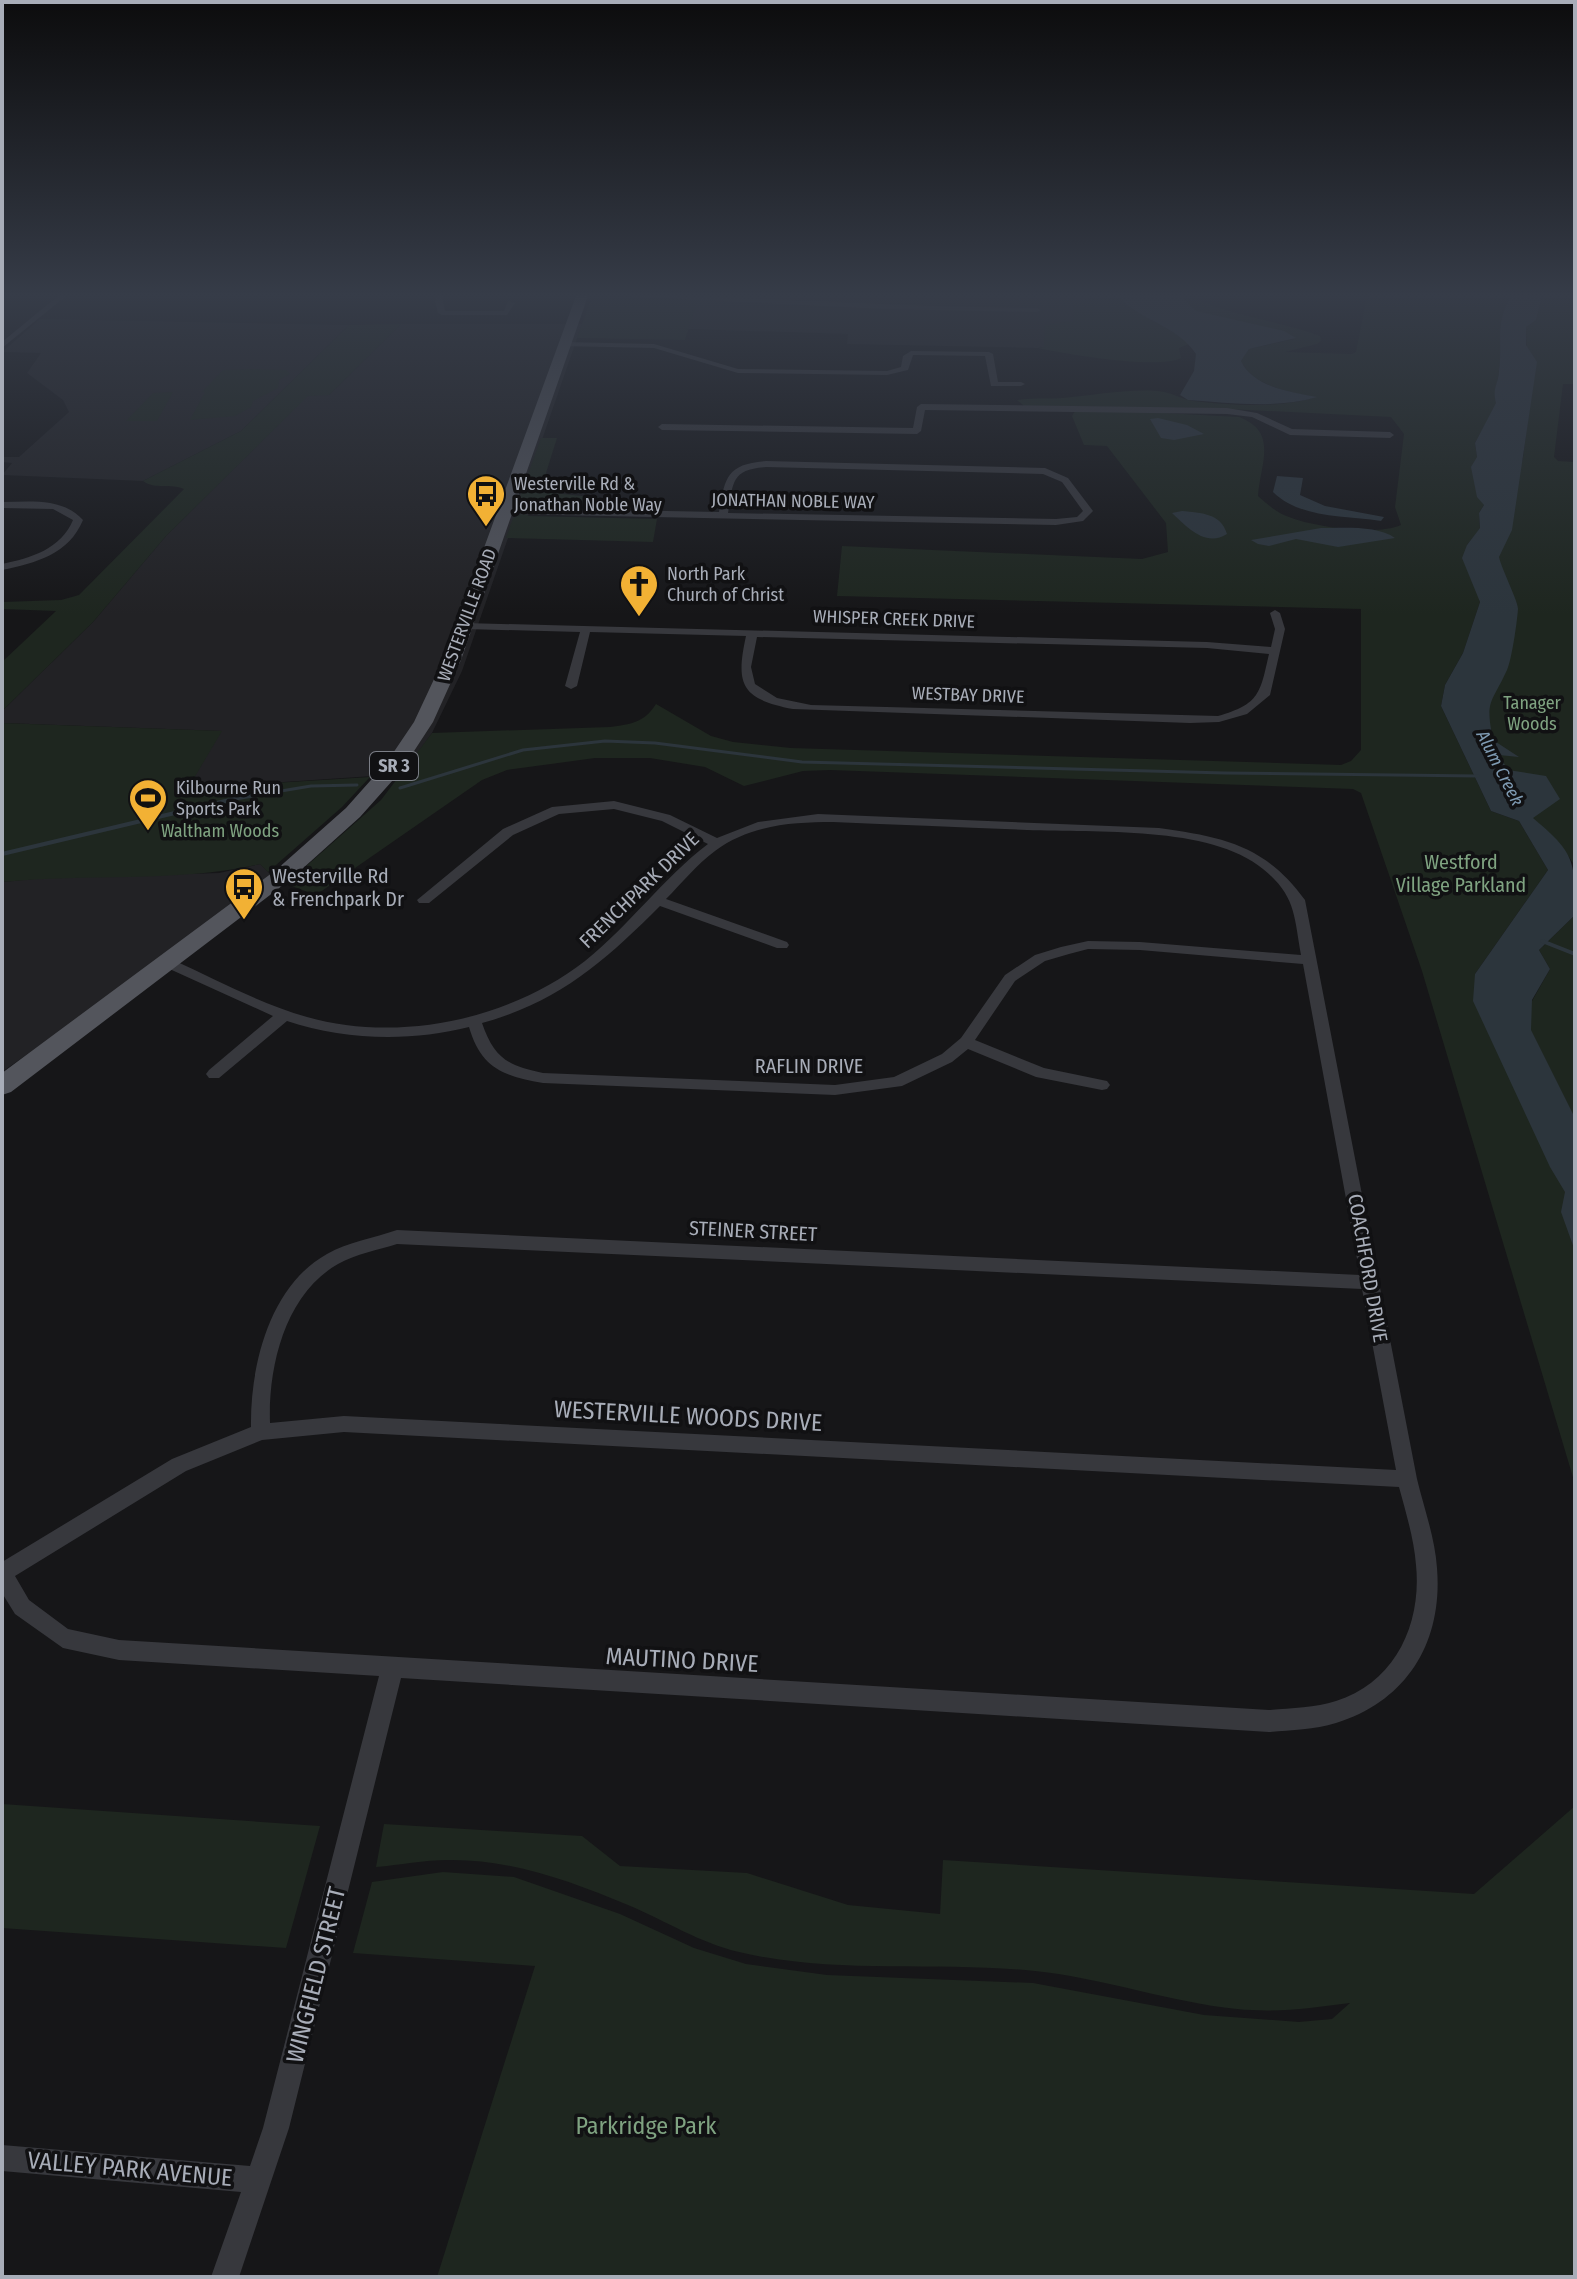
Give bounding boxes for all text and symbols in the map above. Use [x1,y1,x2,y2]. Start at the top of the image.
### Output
bus stop icon: Westerville Rd & Jonathan Noble Way [465,473,507,528]
place label: Westerville Rd & Jonathan Noble Way [514,473,662,516]
street label: JONATHAN NOBLE WAY [711,489,875,513]
street label: WESTERVILLE ROAD [433,545,501,685]
church icon: North Park Church of Christ [618,563,660,618]
place label: North Park Church of Christ [667,563,784,606]
street label: WHISPER CREEK DRIVE [813,605,975,633]
street label: WESTBAY DRIVE [911,682,1025,708]
park label: Tanager Woods [1503,692,1562,735]
water label: Alum Creek [1471,726,1528,809]
road number: SR 3 [370,752,418,780]
sports icon: Kilbourne Run Sports Park [127,777,169,832]
place label: Kilbourne Run Sports Park [176,777,281,820]
park label: Waltham Woods [161,820,279,842]
street label: FRENCHPARK DRIVE [574,827,704,953]
park label: Westford Village Parkland [1396,850,1526,897]
place label: Westerville Rd & Frenchpark Dr [272,864,404,911]
bus stop icon: Westerville Rd & Frenchpark Dr [223,866,265,921]
street label: RAFLIN DRIVE [755,1054,863,1078]
street label: COACHFORD DRIVE [1343,1192,1393,1344]
street label: STEINER STREET [688,1216,818,1246]
street label: WESTERVILLE WOODS DRIVE [553,1395,823,1437]
street label: MAUTINO DRIVE [605,1642,759,1678]
street label: WINGFIELD STREET [281,1884,351,2066]
park label: Parkridge Park [576,2112,717,2140]
street label: VALLEY PARK AVENUE [26,2146,234,2192]

